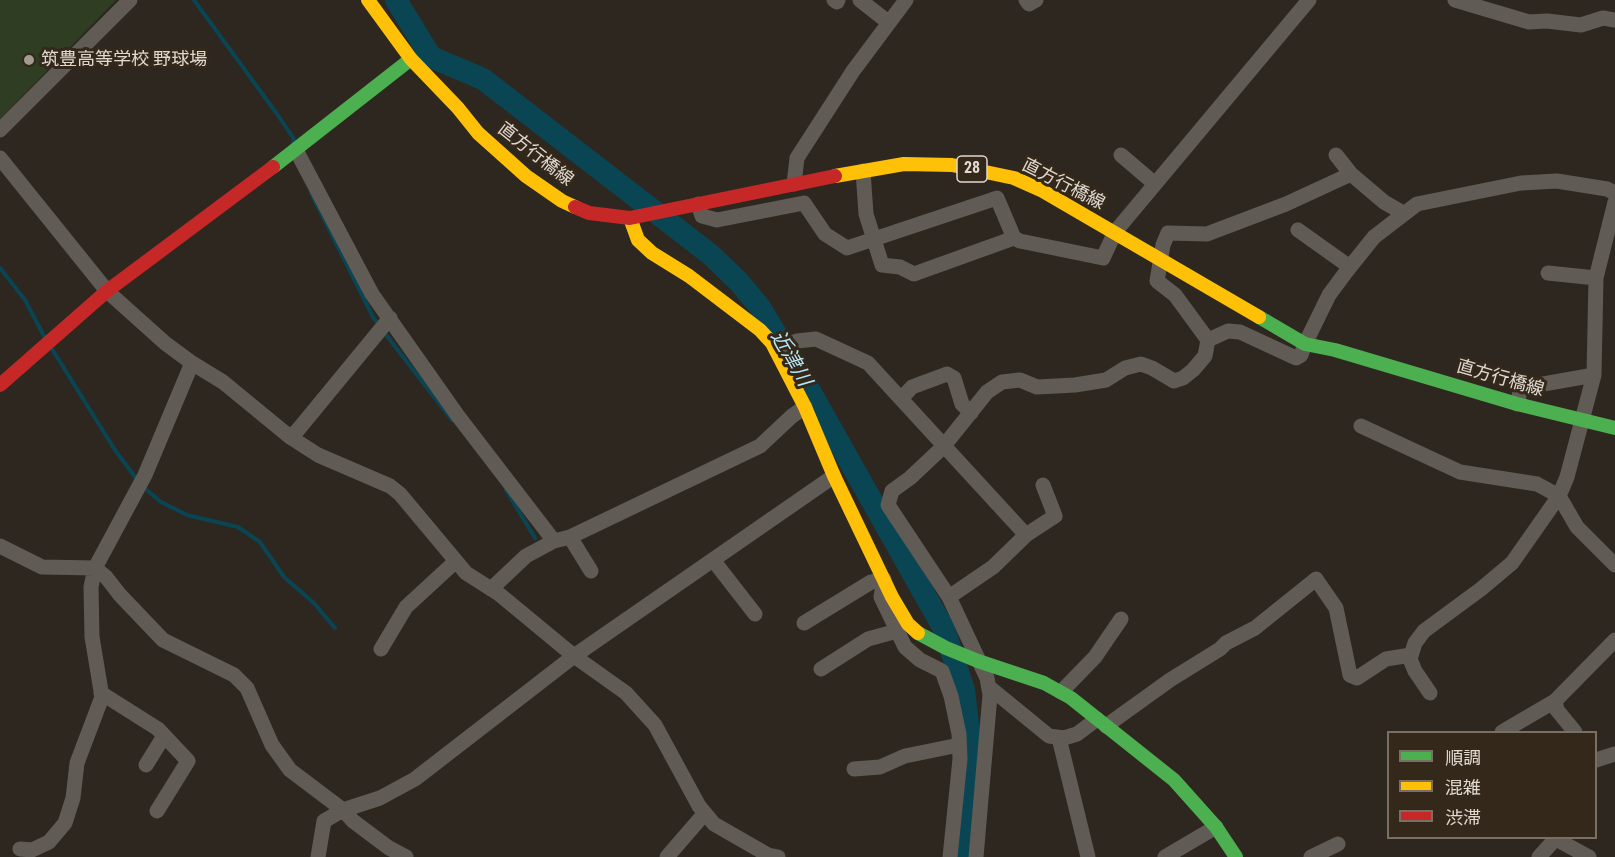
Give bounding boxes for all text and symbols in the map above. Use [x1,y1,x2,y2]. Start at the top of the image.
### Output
place label: 筑豊高等学校 野球場 [41,49,207,71]
marker: 筑豊高等学校 野球場 [22,53,36,67]
street label: 直方行橋線 [493,119,577,191]
street label: 直方行橋線 [1018,155,1108,215]
road number: 28 [957,156,987,182]
water label: 近津川 [765,327,815,391]
street label: 直方行橋線 [1454,356,1546,402]
legend [1387,731,1597,839]
text: 順調 [1445,747,1481,768]
text: 混雑 [1445,777,1481,798]
text: 渋滞 [1445,807,1481,828]

